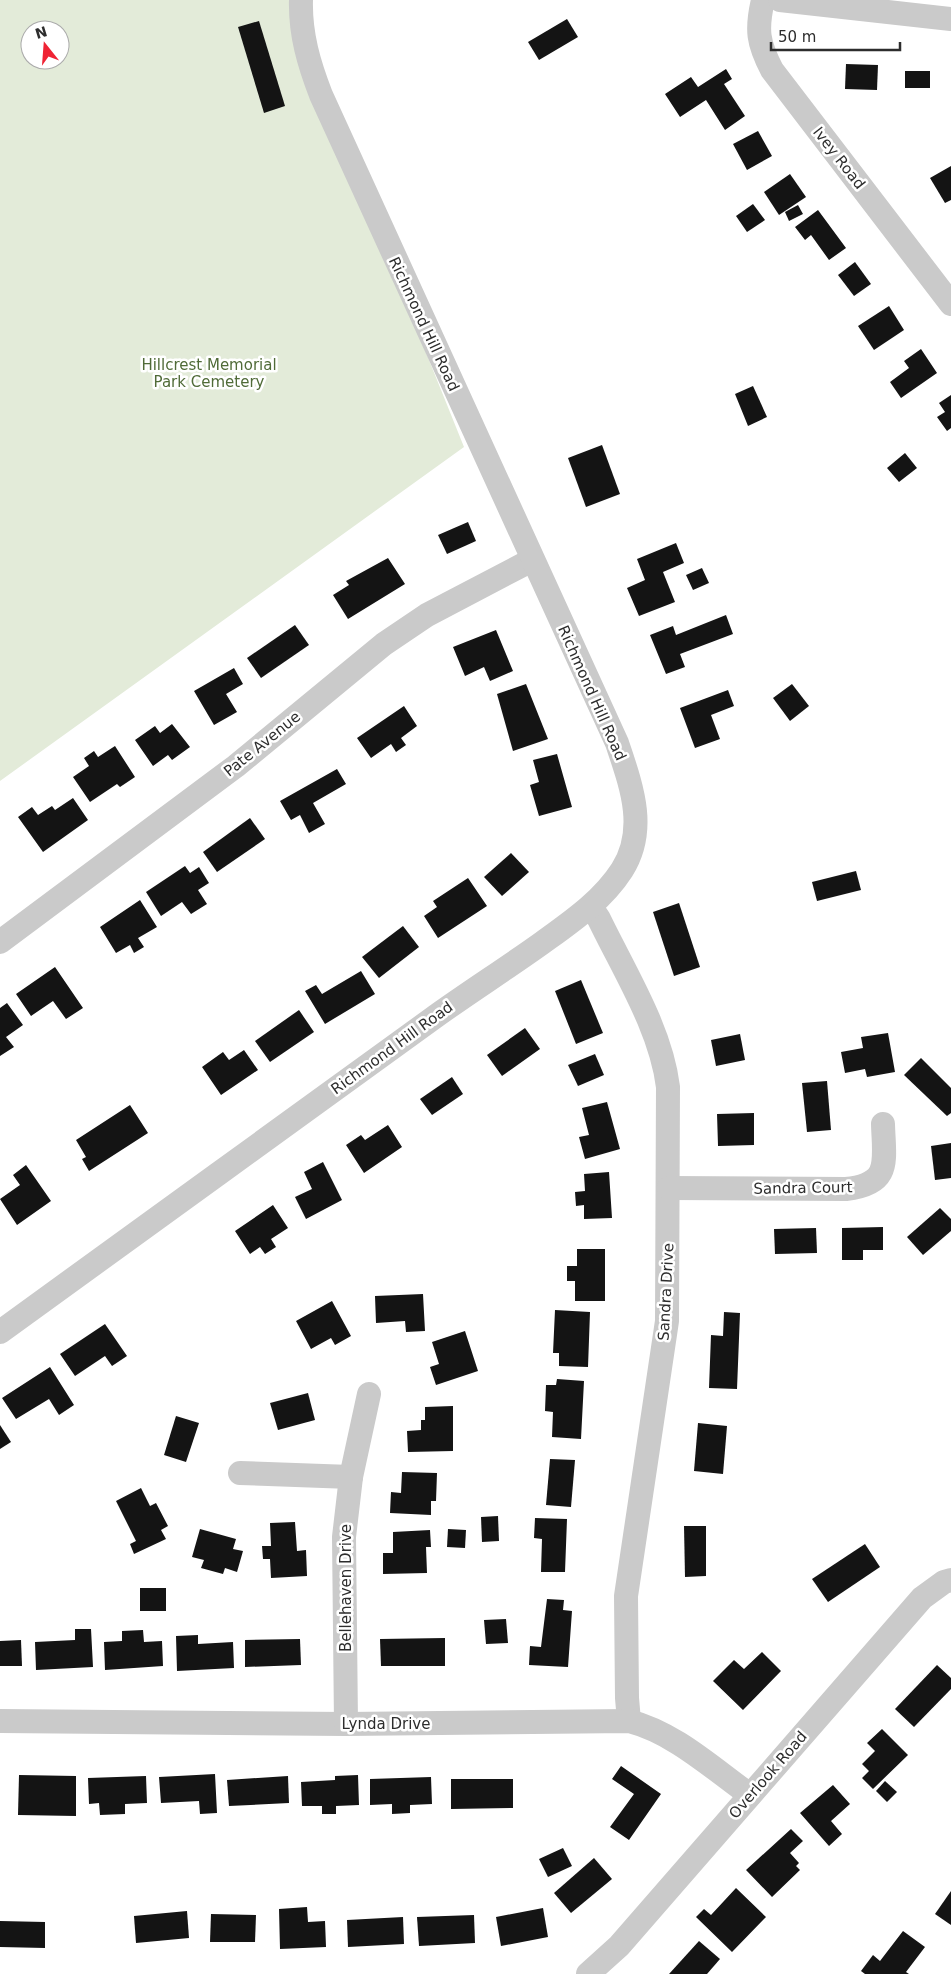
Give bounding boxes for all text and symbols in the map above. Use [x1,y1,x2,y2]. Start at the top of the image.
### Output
north arrow [20,20,70,70]
scale bar [771,20,900,52]
text: N [33,23,49,42]
text: 50 m [778,28,816,46]
street label: Ivey Road [809,123,869,193]
street label: Richmond Hill Road [385,254,463,394]
park label: Hillcrest Memorial Park Cemetery [141,356,277,391]
street label: Richmond Hill Road [554,623,630,763]
street label: Pate Avenue [220,708,304,780]
street label: Richmond Hill Road [328,998,456,1098]
street label: Sandra Court [753,1178,853,1198]
street label: Sandra Drive [654,1243,678,1341]
street label: Bellehaven Drive [337,1524,355,1652]
street label: Lynda Drive [342,1715,430,1733]
street label: Overlook Road [725,1728,811,1822]

